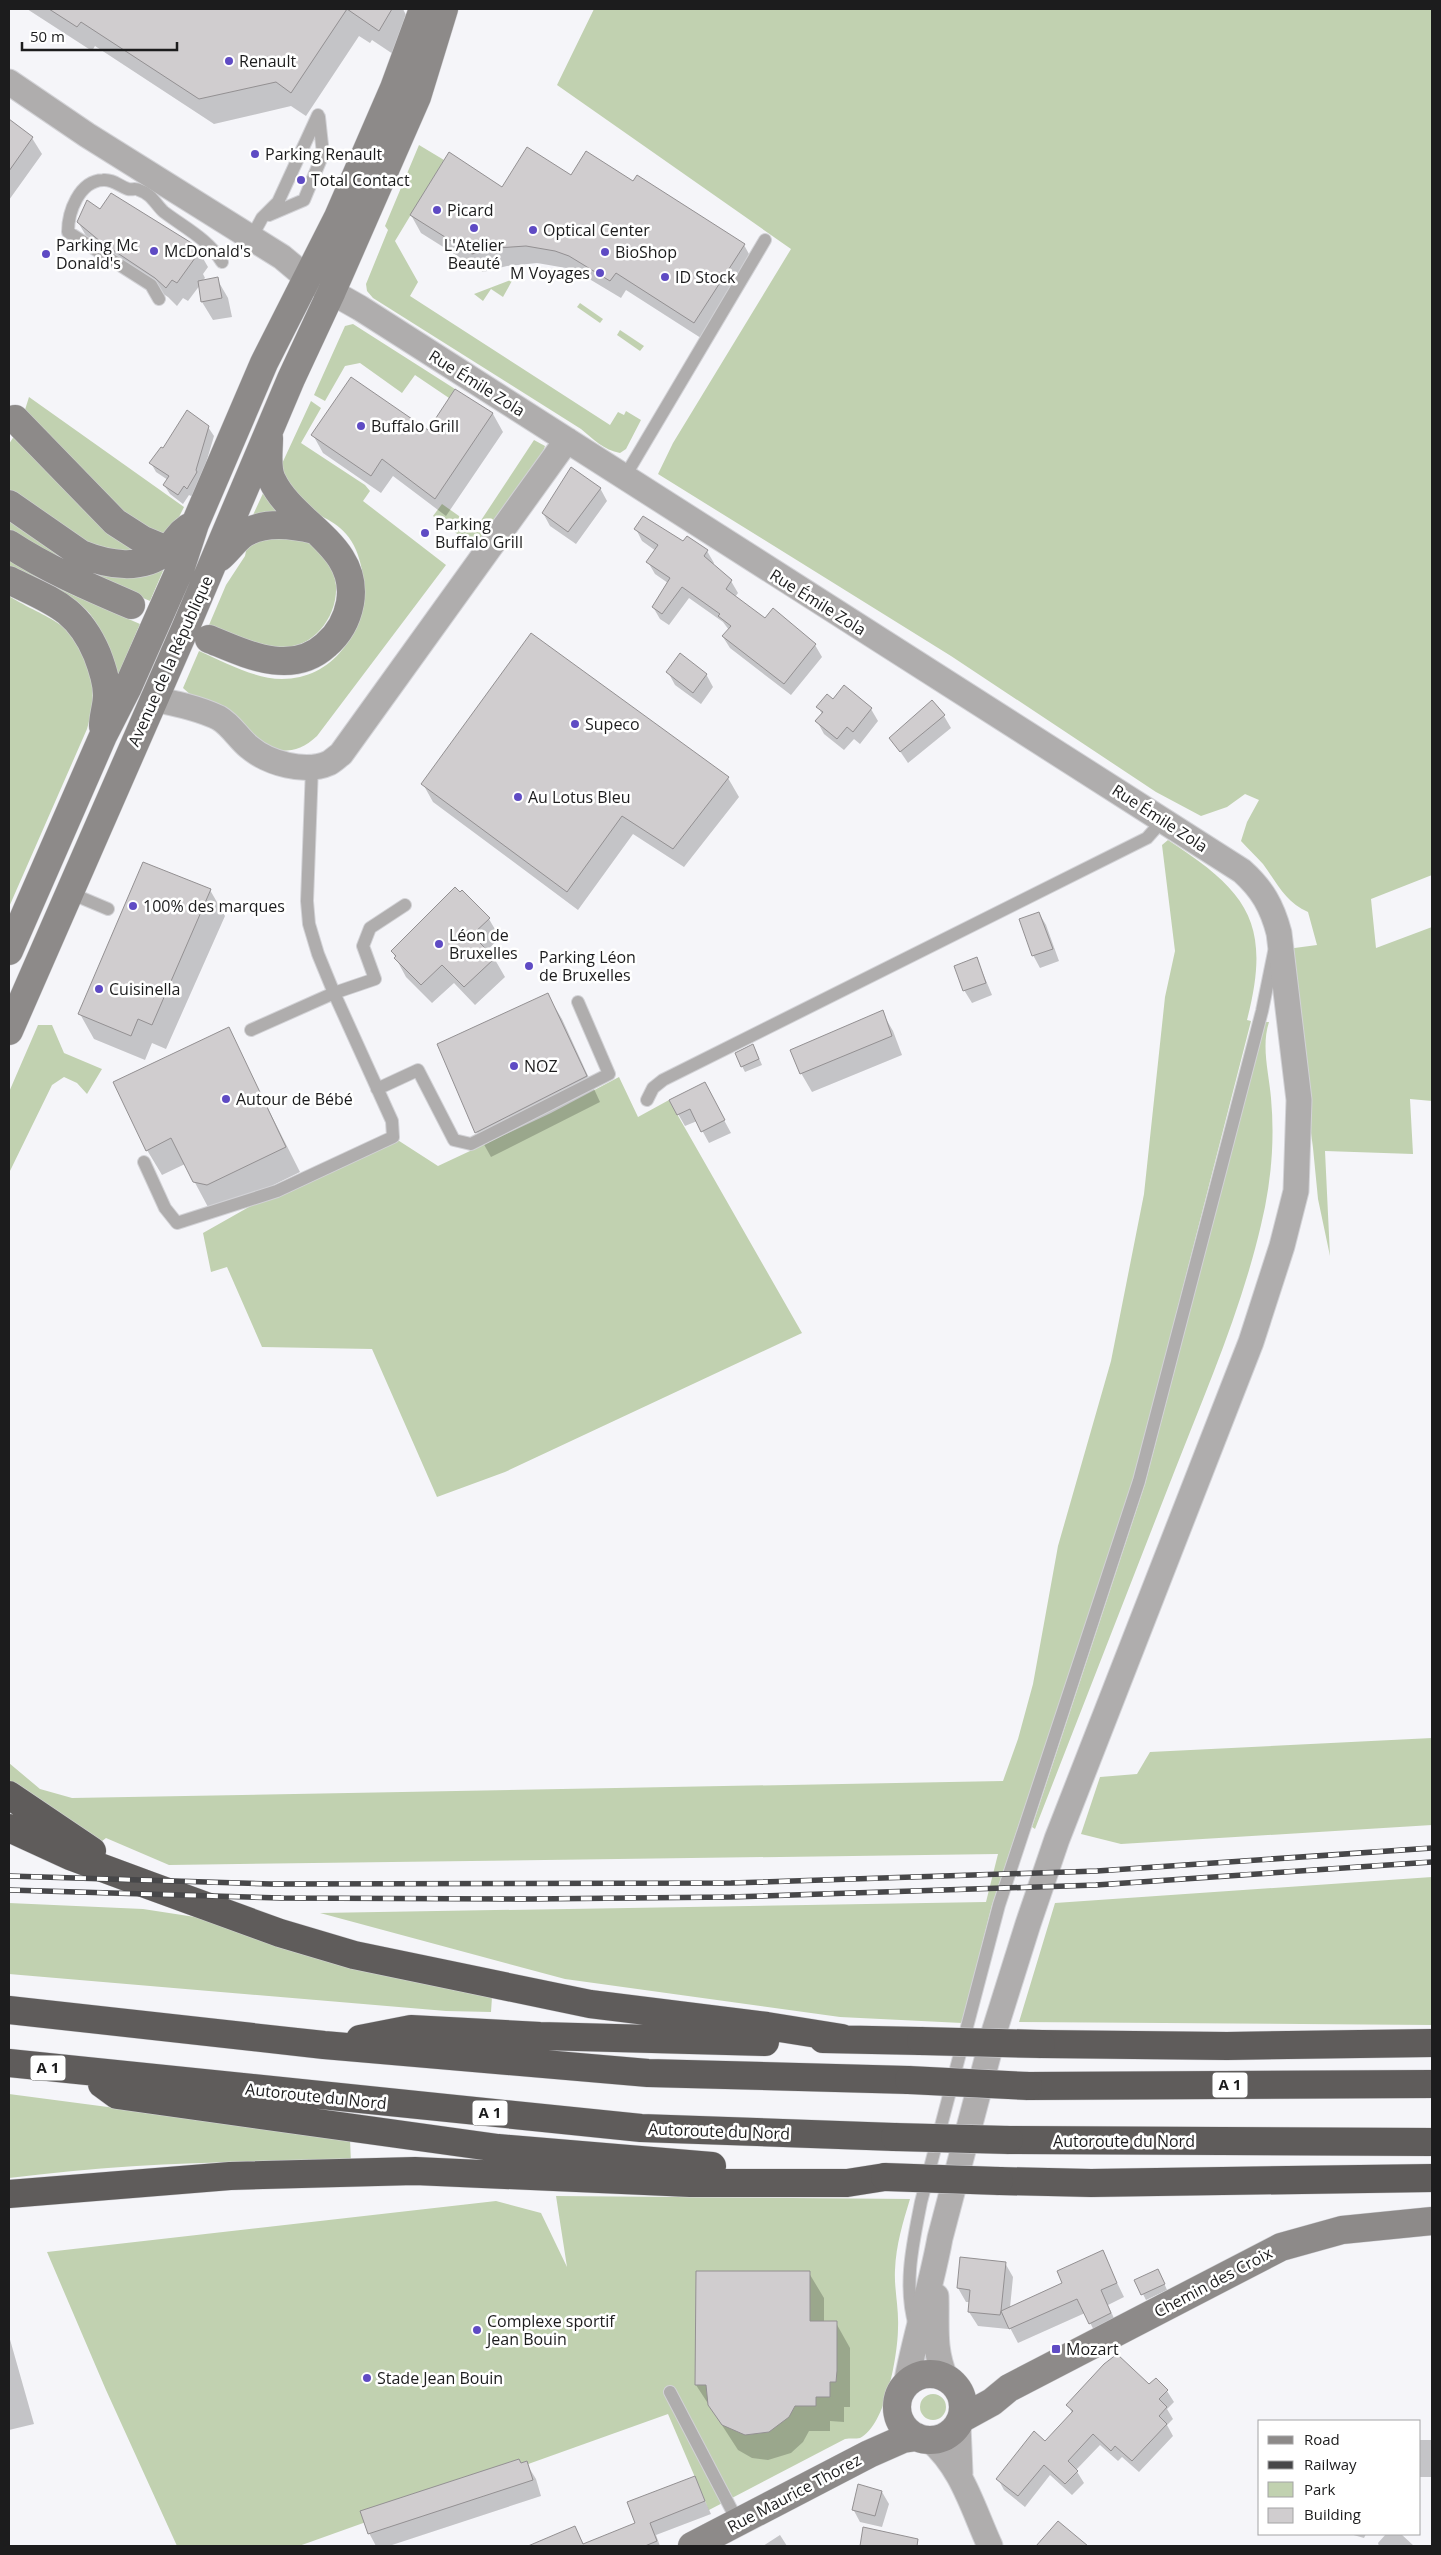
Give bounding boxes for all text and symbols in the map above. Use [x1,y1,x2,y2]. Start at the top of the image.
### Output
scale bar [22,20,178,52]
text: 50 m [30,26,65,46]
place label: Renault [239,50,296,72]
marker: Renault [223,55,235,67]
place label: Parking Renault [265,143,383,165]
marker: Parking Renault [249,148,261,160]
place label: Total Contact [311,169,410,191]
marker: Total Contact [295,174,307,186]
place label: Picard [447,199,494,221]
marker: Picard [431,204,443,216]
place label: Optical Center [543,219,650,241]
marker: L'Atelier Beauté [468,222,480,234]
marker: Optical Center [527,224,539,236]
place label: Parking Mc Donald's [56,234,139,274]
place label: L'Atelier Beauté [444,234,505,274]
place label: McDonald's [164,240,251,262]
place label: BioShop [615,241,677,263]
marker: McDonald's [148,245,160,257]
marker: BioShop [599,246,611,258]
marker: Parking Mc Donald's [40,248,52,260]
place label: M Voyages [510,262,590,284]
place label: ID Stock [675,266,736,288]
marker: M Voyages [594,267,606,279]
marker: ID Stock [659,271,671,283]
street label: Rue Émile Zola [425,345,529,421]
place label: Buffalo Grill [371,415,459,437]
marker: Buffalo Grill [355,420,367,432]
place label: Parking Buffalo Grill [435,513,523,553]
marker: Parking Buffalo Grill [419,527,431,539]
street label: Rue Émile Zola [766,564,870,640]
street label: Avenue de la République [122,572,218,750]
place label: Supeco [585,713,640,735]
marker: Supeco [569,718,581,730]
street label: Rue Émile Zola [1108,779,1212,857]
place label: Au Lotus Bleu [528,786,631,808]
marker: Au Lotus Bleu [512,791,524,803]
place label: 100% des marques [143,895,285,917]
marker: 100% des marques [127,900,139,912]
place label: Léon de Bruxelles [449,924,518,964]
marker: Léon de Bruxelles [433,938,445,950]
place label: Parking Léon de Bruxelles [539,946,636,986]
marker: Parking Léon de Bruxelles [523,960,535,972]
place label: Cuisinella [109,978,180,1000]
marker: Cuisinella [93,983,105,995]
place label: NOZ [524,1055,558,1077]
marker: NOZ [508,1060,520,1072]
place label: Autour de Bébé [236,1088,353,1110]
marker: Autour de Bébé [220,1093,232,1105]
road number: A 1 [30,2056,66,2080]
road number: A 1 [1212,2072,1248,2098]
street label: Autoroute du Nord [244,2078,388,2114]
road number: A 1 [472,2100,508,2126]
street label: Autoroute du Nord [648,2118,790,2144]
street label: Autoroute du Nord [1053,2130,1195,2152]
street label: Chemin des Croix [1150,2241,1277,2322]
place label: Complexe sportif Jean Bouin [485,2310,616,2350]
marker: Complexe sportif Jean Bouin [471,2324,483,2336]
place label: Mozart [1066,2338,1119,2360]
marker: Mozart [1050,2343,1062,2355]
place label: Stade Jean Bouin [377,2367,503,2389]
marker: Stade Jean Bouin [361,2372,373,2384]
legend [1258,2420,1421,2535]
text: Road [1304,2429,1340,2449]
street label: Rue Maurice Thorez [723,2448,865,2538]
text: Railway [1304,2454,1357,2474]
text: Park [1304,2479,1335,2499]
text: Building [1304,2504,1361,2524]

